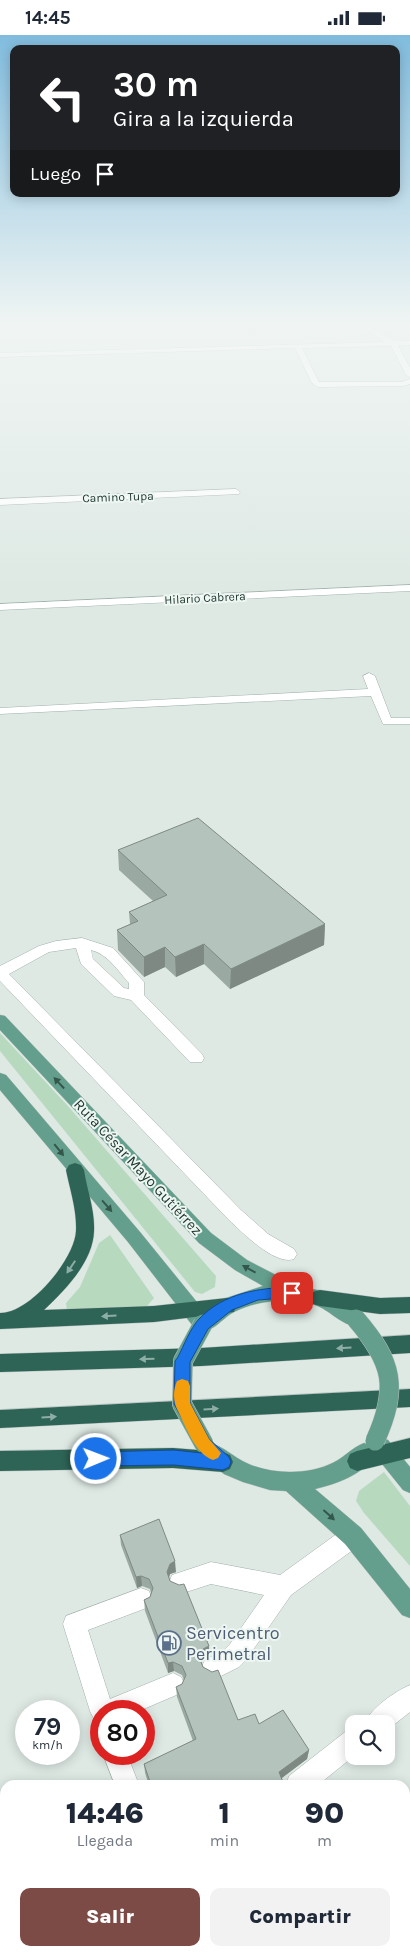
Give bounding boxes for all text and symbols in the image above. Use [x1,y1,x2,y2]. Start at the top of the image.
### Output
text: 14:45 [25,7,71,29]
text: 30 m [113,64,199,105]
icon: left [30,65,95,130]
text: Gira a la izquierda [113,106,294,132]
icon: arrive [91,160,119,188]
text: Luego [30,163,81,185]
street label: Camino Tupa [82,489,154,505]
street label: Hilario Cabrera [164,589,246,607]
one-way arrow [53,1077,65,1089]
street label: Ruta César Mayo Gutiérrez [70,1095,206,1239]
one-way arrow [53,1144,65,1156]
one-way arrow [101,1200,113,1212]
one-way arrow [66,1260,76,1273]
one-way arrow [243,1265,256,1274]
pin [271,1272,313,1314]
icon: arrive [278,1279,306,1307]
one-way arrow [101,1312,117,1320]
one-way arrow [336,1345,352,1353]
one-way arrow [138,1355,154,1363]
one-way arrow [203,1405,219,1413]
one-way arrow [41,1412,57,1420]
position arrow [69,1432,121,1484]
one-way arrow [322,1509,334,1521]
place label: Servicentro Perimetral [186,1622,280,1665]
fuel station icon: Servicentro Perimetral [156,1630,182,1656]
speed limit sign: 80 [90,1700,155,1765]
text: 79 [34,1712,61,1741]
map controls [345,1715,395,1765]
button: search [345,1715,395,1765]
text: km/h [32,1738,63,1752]
text: 14:46 [66,1795,144,1831]
text: 1 [219,1795,230,1831]
text: 90 [305,1795,344,1831]
text: Llegada [77,1831,133,1850]
text: min [210,1831,239,1850]
text: m [317,1831,332,1850]
button: Salir [20,1888,200,1946]
button: Compartir [210,1888,390,1946]

